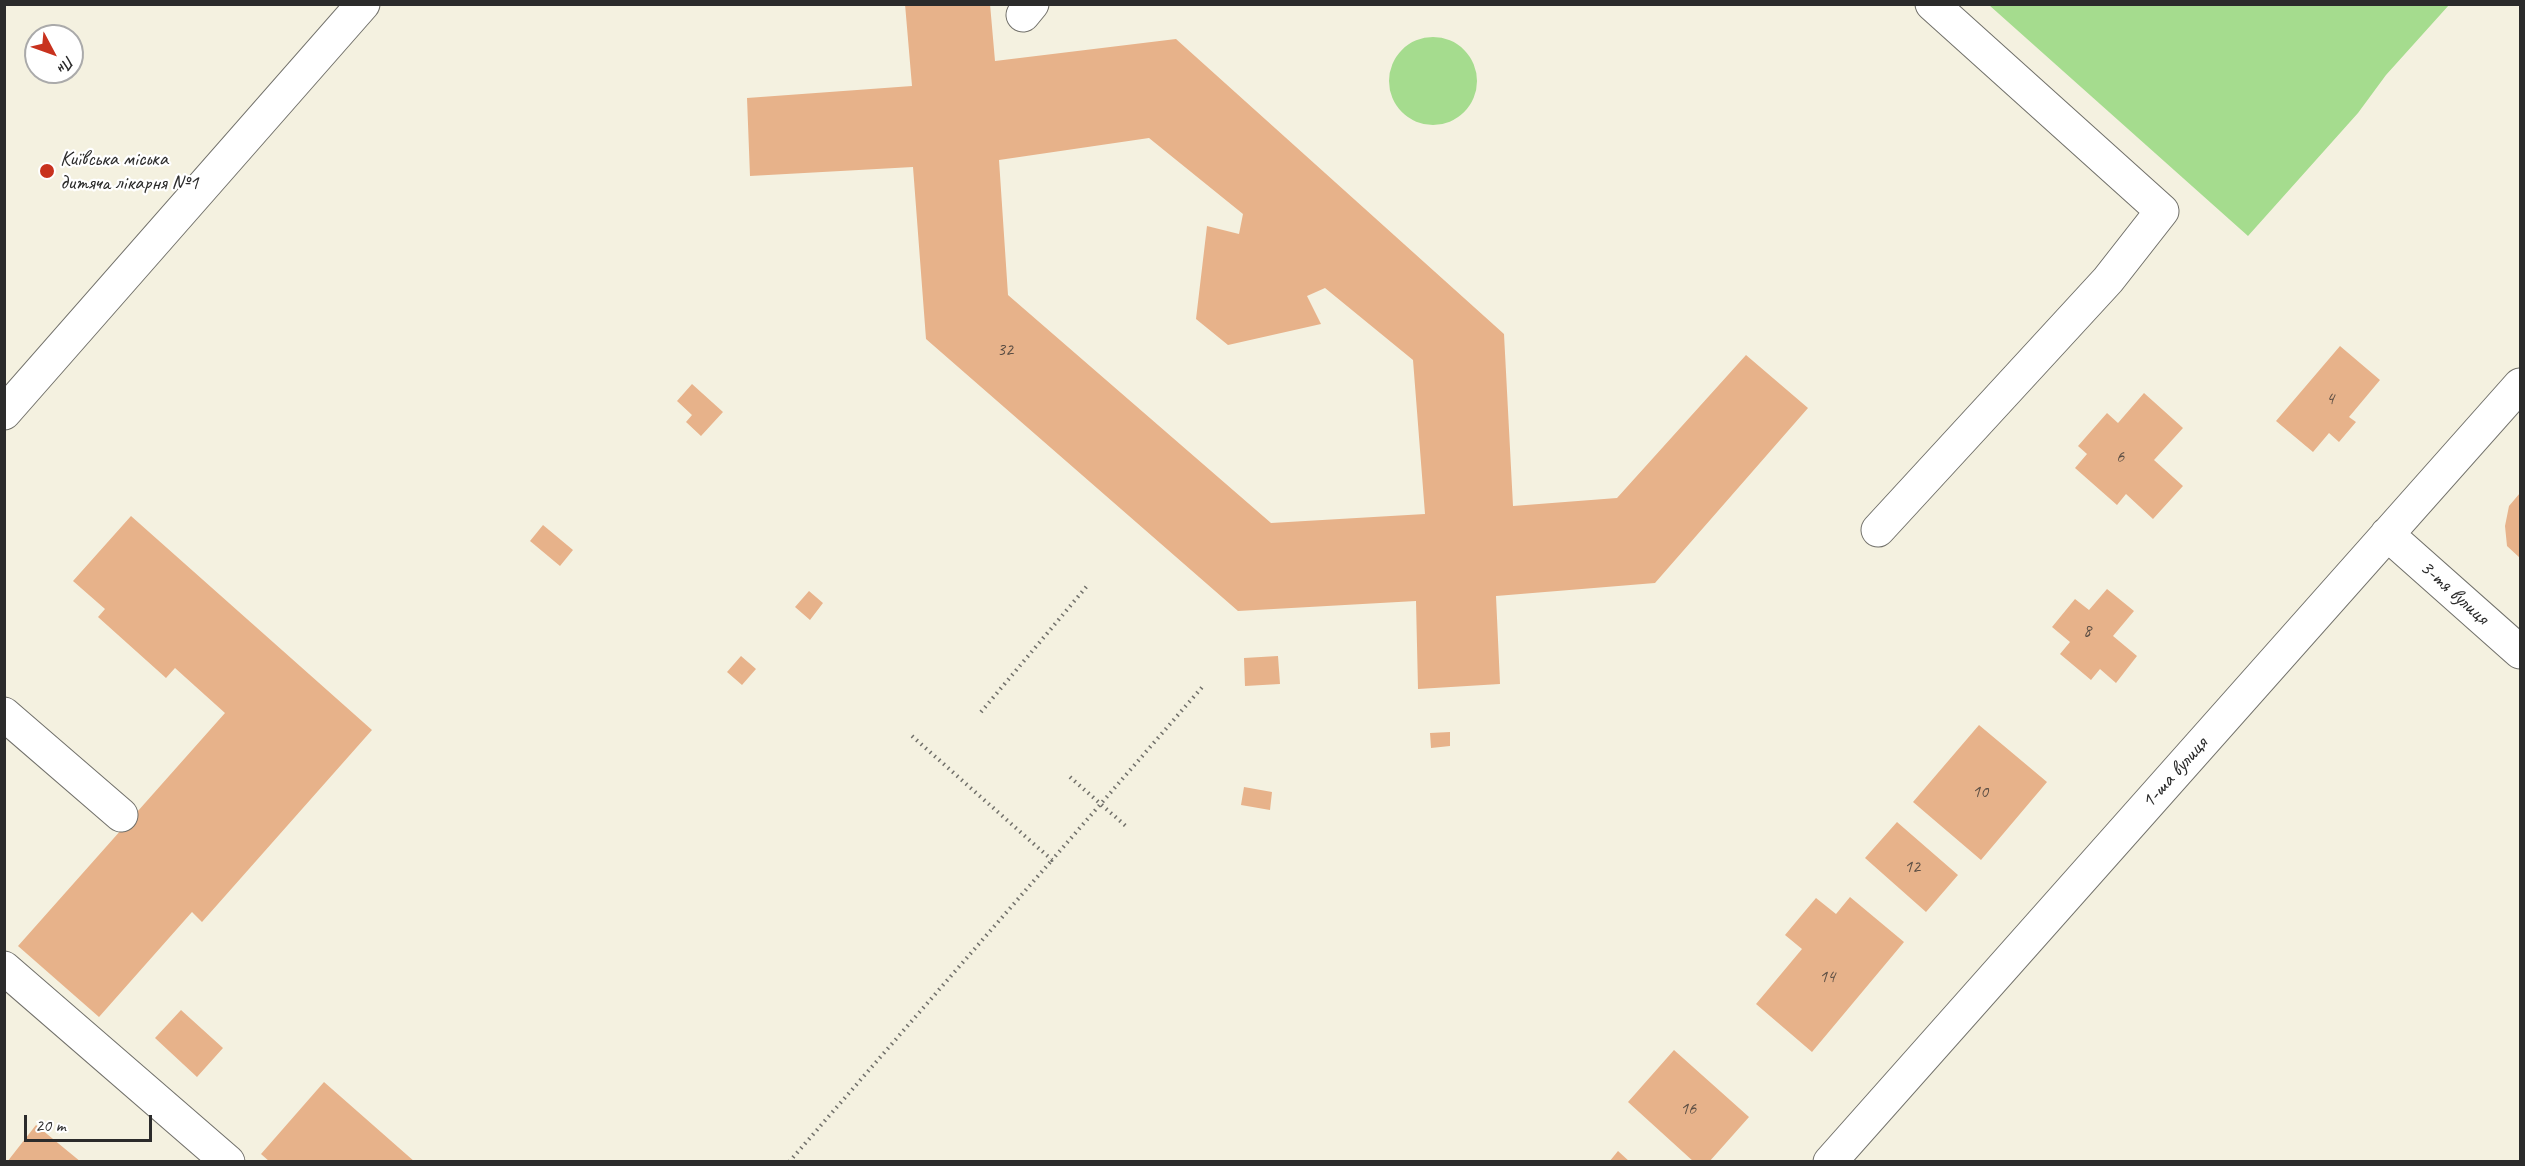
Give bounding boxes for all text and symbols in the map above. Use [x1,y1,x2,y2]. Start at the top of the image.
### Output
north arrow [24,24,84,84]
text: Пн [53,52,79,77]
place label: Київська міська дитяча лікарня №1 [60,146,198,196]
marker: Київська міська дитяча лікарня №1 [38,162,56,180]
house number: 32 [997,339,1013,361]
house number: 4 [2326,388,2334,410]
house number: 6 [2116,446,2124,468]
street label: 3-тя вулиця [2414,555,2494,631]
house number: 8 [2083,620,2091,642]
street label: 1-ша вулиця [2136,732,2214,814]
house number: 10 [1972,781,1988,803]
house number: 12 [1904,856,1920,878]
house number: 14 [1819,966,1835,988]
house number: 16 [1680,1098,1696,1120]
scale bar [27,1103,154,1141]
text: 20 m [35,1114,66,1136]

